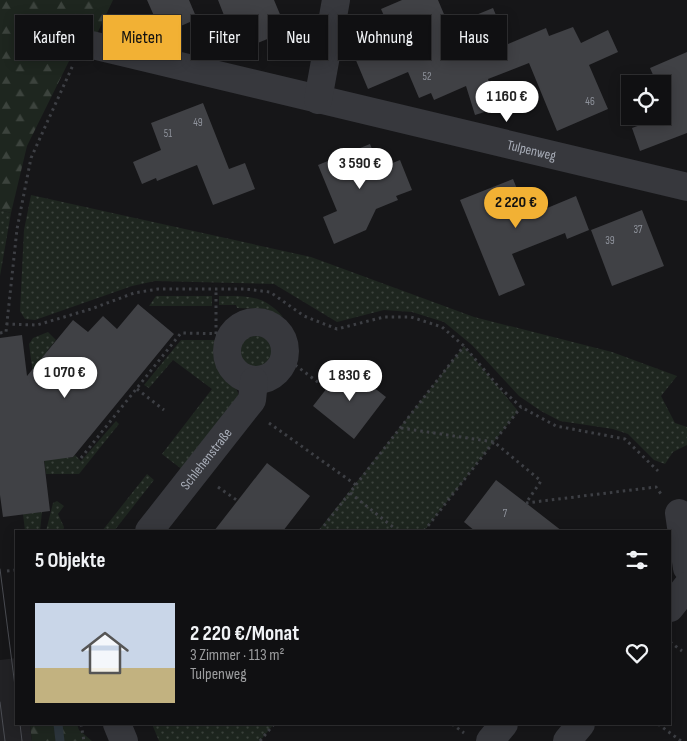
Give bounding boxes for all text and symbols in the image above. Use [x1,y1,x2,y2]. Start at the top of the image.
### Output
chip: Kaufen [15,15,93,60]
chip: Mieten [103,15,181,60]
chip: Filter [191,15,258,60]
chip: Neu [268,15,328,60]
chip: Wohnung [338,15,431,60]
chip: Haus [441,15,507,60]
house number: 52 [423,70,432,83]
map controls [621,75,671,125]
button: locate [621,75,671,125]
pin: 1 160 € [461,80,553,123]
text: 1 160 € [487,87,527,106]
house number: 46 [585,95,595,108]
house number: 49 [193,116,203,129]
house number: 51 [164,127,172,140]
street label: Tulpenweg [506,136,558,164]
pin: 3 590 € [314,148,406,190]
text: 3 590 € [339,154,381,173]
pin: 2 220 € [470,186,562,229]
text: 2 220 € [495,193,537,212]
house number: 37 [633,223,643,236]
house number: 39 [605,234,615,247]
pin: 1 070 € [19,356,111,399]
pin: 1 830 € [304,360,396,402]
text: 1 070 € [44,363,86,382]
text: 1 830 € [329,366,371,385]
street label: Schlehenstraße [176,425,235,493]
house number: 7 [503,507,508,520]
icon: filters [623,546,651,574]
text: 5 Objekte [35,548,105,573]
text: 2 220 €/Monat [190,621,299,646]
icon: home [75,623,135,683]
icon: heart [623,639,651,667]
text: 3 Zimmer · 113 m² [190,646,284,665]
text: Tulpenweg [190,665,247,684]

